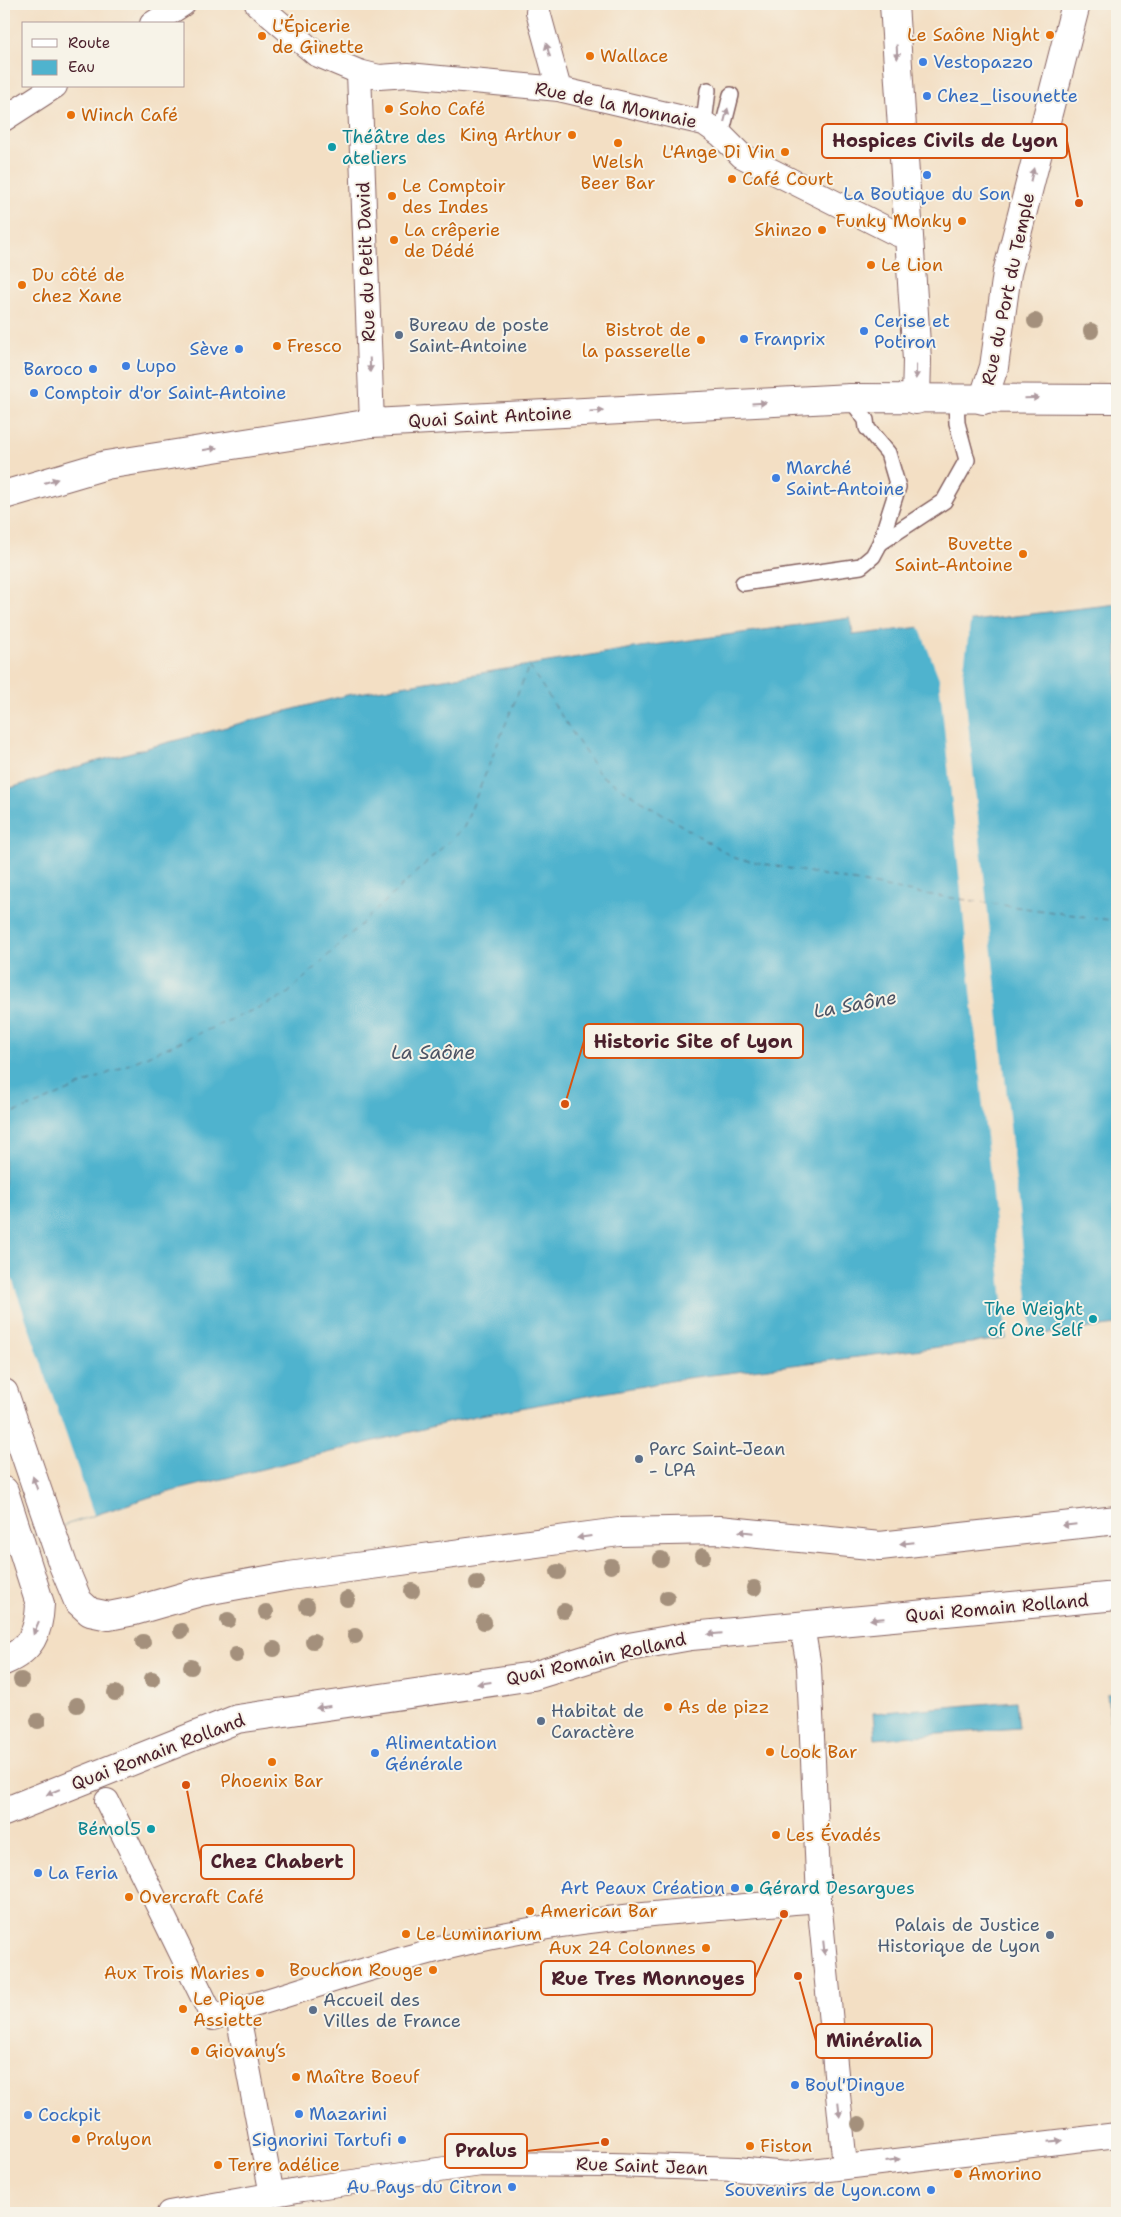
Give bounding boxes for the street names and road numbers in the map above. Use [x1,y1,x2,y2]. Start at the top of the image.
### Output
street label: Rue de la Monnaie [533,76,699,134]
street label: Rue du Petit David [351,182,381,342]
street label: Rue du Port du Temple [976,190,1040,388]
street label: Quai Saint Antoine [407,401,573,433]
street label: Quai Romain Rolland [904,1588,1090,1628]
street label: Quai Romain Rolland [504,1627,688,1691]
street label: Quai Romain Rolland [68,1708,248,1796]
street label: Rue Saint Jean [576,2152,708,2180]

